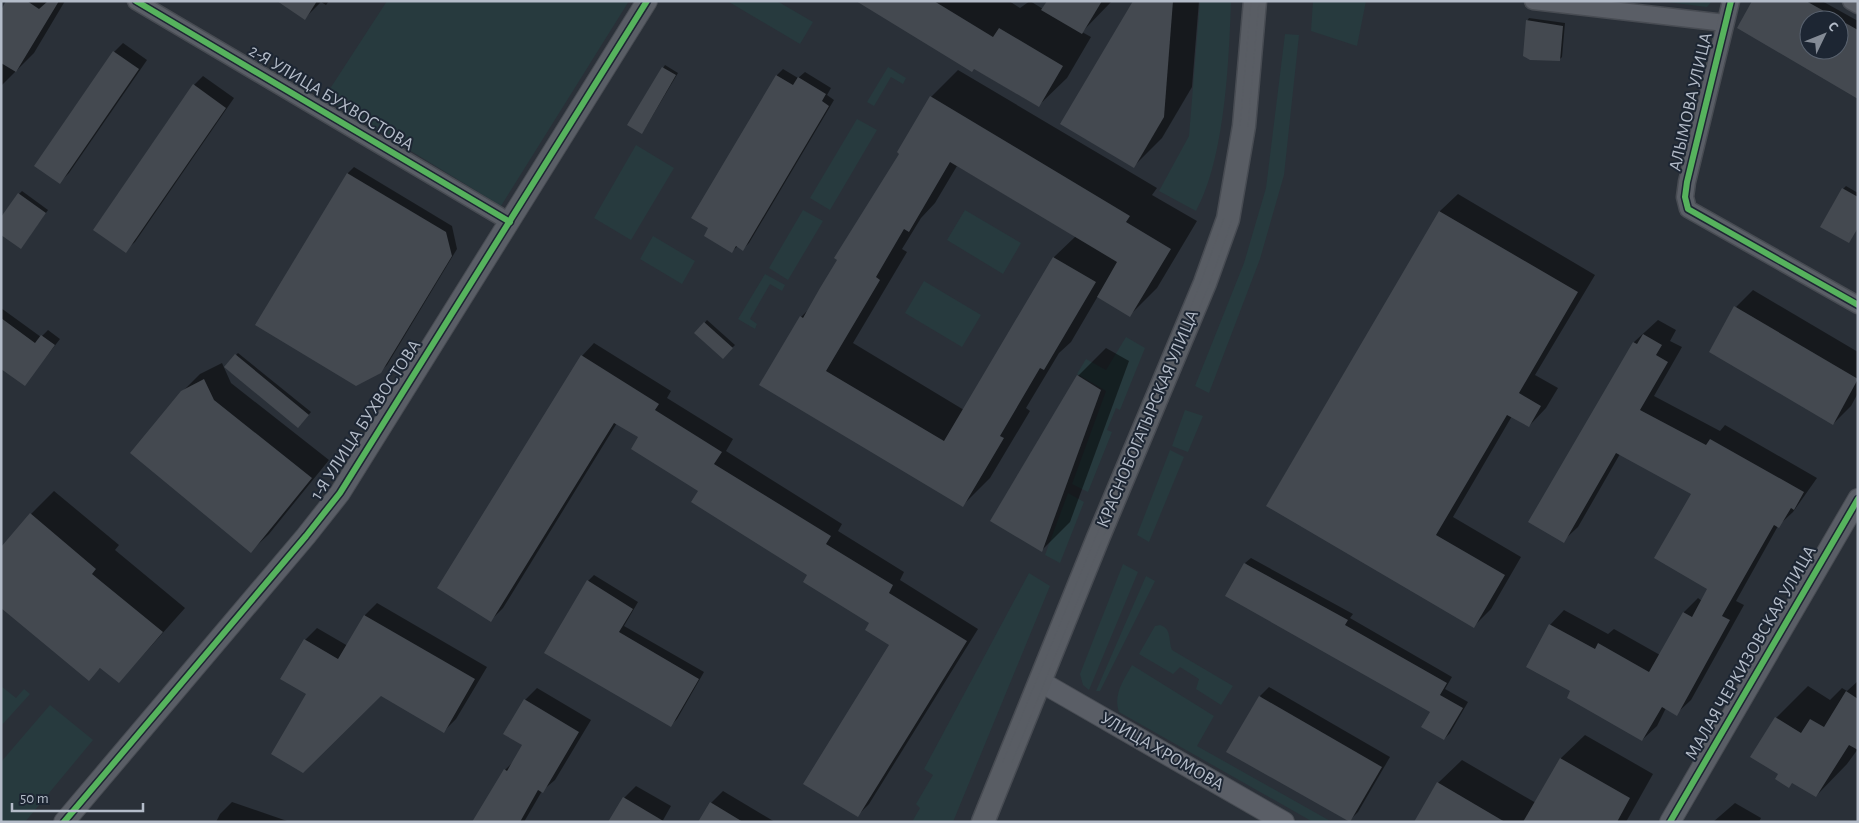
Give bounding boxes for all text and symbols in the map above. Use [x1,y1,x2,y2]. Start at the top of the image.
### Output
north arrow [1799,10,1849,60]
text: С [1825,19,1841,35]
street label: АЛЫМОВА УЛИЦА [1666,31,1716,173]
street label: 2-Я УЛИЦА БУХВОСТОВА [245,42,417,155]
street label: КРАСНОБОГАТЫРСКАЯ УЛИЦА [1094,307,1202,531]
street label: 1-Я УЛИЦА БУХВОСТОВА [308,336,425,503]
street label: МАЛАЯ ЧЕРКИЗОВСКАЯ УЛИЦА [1682,542,1820,763]
street label: УЛИЦА ХРОМОВА [1097,709,1227,795]
scale bar [12,780,144,812]
text: 50 m [20,791,49,806]

